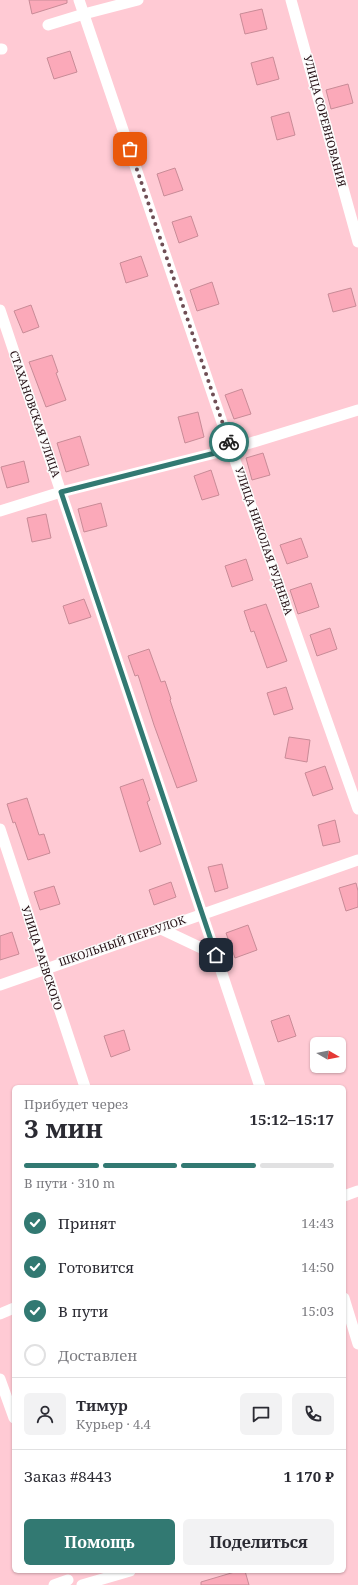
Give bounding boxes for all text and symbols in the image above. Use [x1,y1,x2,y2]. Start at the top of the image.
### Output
street label: УЛИЦА СОРЕВНОВАНИЯ [301,53,350,188]
pin [113,132,147,166]
icon: bag [119,138,141,160]
street label: СТАХАНОВСКАЯ УЛИЦА [7,348,64,480]
courier [209,422,249,462]
icon: bike [218,431,240,453]
street label: УЛИЦА НИКОЛАЯ РУДНЕВА [232,465,297,617]
street label: УЛИЦА РАЕВСКОГО [19,904,66,1012]
street label: ШКОЛЬНЫЙ ПЕРЕУЛОК [56,912,188,969]
pin [199,938,233,972]
icon: home [205,944,227,966]
north arrow [310,1037,346,1073]
map controls [310,1037,346,1073]
text: Прибудет через [24,1095,128,1113]
text: 15:12–15:17 [250,1109,334,1129]
text: 3 мин [24,1110,103,1146]
text: В пути · 310 m [24,1174,115,1192]
icon: check [24,1212,46,1234]
text: Принят [58,1213,116,1233]
text: 14:43 [301,1214,334,1232]
icon: check [24,1256,46,1278]
text: Готовится [58,1257,134,1277]
text: 14:50 [301,1258,334,1276]
icon: check [24,1300,46,1322]
text: В пути [58,1301,108,1321]
text: 15:03 [301,1302,334,1320]
text: Доставлен [58,1345,137,1365]
button: person [24,1393,66,1435]
button: chat [240,1393,282,1435]
button: phone [292,1393,334,1435]
text: Тимур [76,1395,128,1415]
text: Курьер · 4.4 [76,1415,151,1433]
text: Заказ #8443 [24,1466,112,1486]
text: 1 170 ₽ [283,1466,334,1486]
button: Помощь [24,1519,175,1565]
button: Поделиться [183,1519,334,1565]

